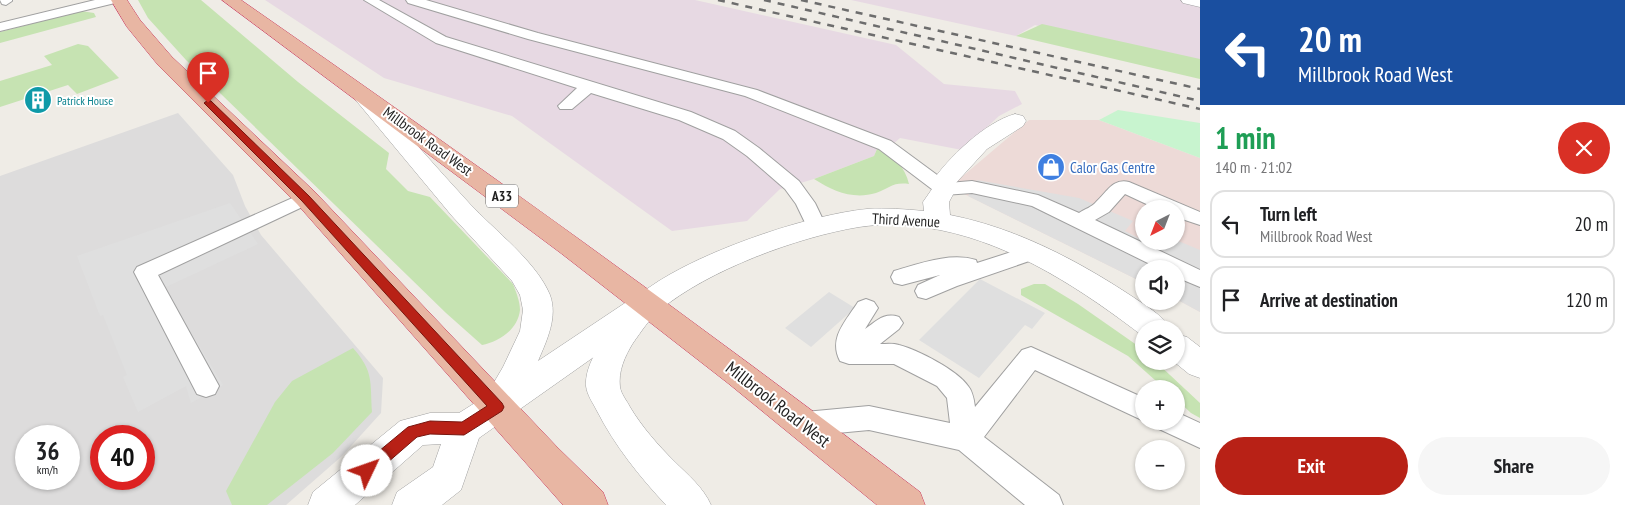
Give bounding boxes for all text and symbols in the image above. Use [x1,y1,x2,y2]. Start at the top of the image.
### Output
text: 20 m [1298,16,1362,62]
icon: left [1215,20,1280,85]
pin [187,52,229,103]
icon: arrive [194,59,222,87]
text: Millbrook Road West [1298,60,1453,88]
building icon: Patrick House [23,85,53,115]
place label: Patrick House [57,93,113,108]
street label: Millbrook Road West [380,102,476,180]
text: 1 min [1215,118,1276,157]
button: close [1558,122,1610,174]
shop icon: Calor Gas Centre [1036,152,1066,182]
text: 140 m · 21:02 [1215,157,1293,177]
place label: Calor Gas Centre [1070,158,1155,177]
road number: A33 [486,185,518,208]
north arrow [1135,200,1185,250]
map controls [1135,200,1185,490]
text: Turn left [1260,202,1317,226]
street label: Third Avenue [872,209,940,231]
icon: left [1217,210,1245,238]
text: 20 m [1575,212,1608,236]
text: Millbrook Road West [1260,226,1373,246]
button: sound [1135,260,1185,310]
icon: arrive [1217,286,1245,314]
text: Arrive at destination [1260,288,1398,312]
text: 120 m [1566,288,1608,312]
button: layers [1135,320,1185,370]
street label: Millbrook Road West [721,356,835,452]
button: + [1135,380,1185,430]
speed limit sign: 40 [90,425,155,490]
text: 36 [36,435,59,467]
button: Exit [1215,437,1408,495]
button: Share [1418,437,1610,495]
button: − [1135,440,1185,490]
position arrow [340,444,392,496]
text: km/h [37,462,58,477]

